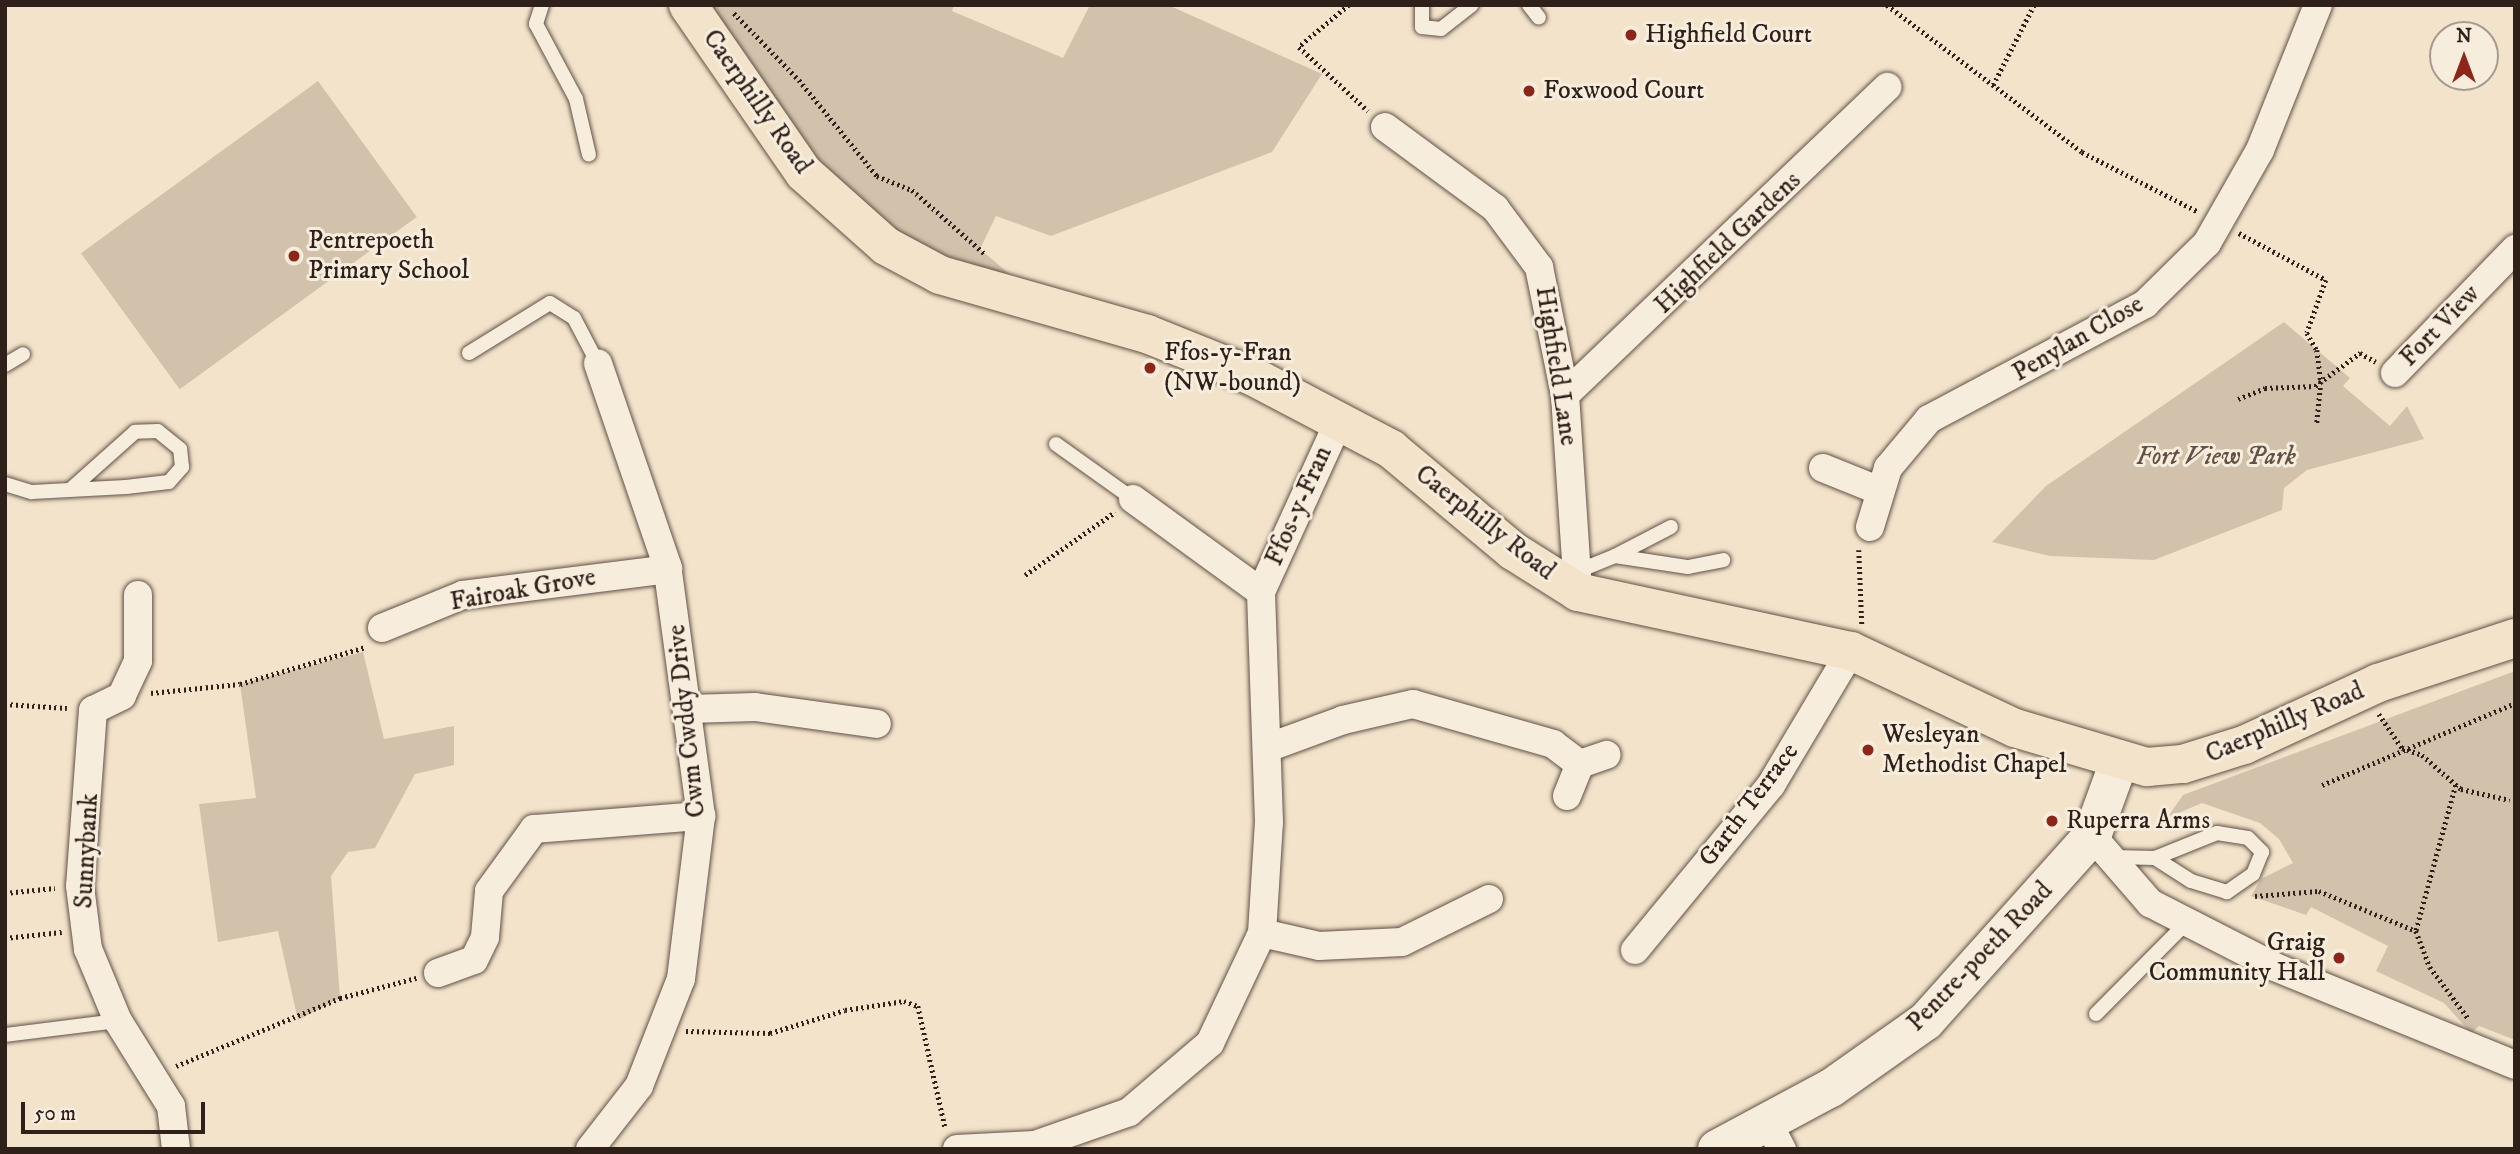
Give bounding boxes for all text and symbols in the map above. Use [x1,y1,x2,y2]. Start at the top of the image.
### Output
place label: Highfield Court [1645,19,1812,51]
north arrow [2429,21,2499,91]
street label: Caerphilly Road [696,24,818,180]
text: N [2456,25,2472,48]
marker: Highfield Court [1623,27,1639,43]
place label: Foxwood Court [1543,75,1704,107]
marker: Foxwood Court [1521,83,1537,99]
street label: Highfield Gardens [1648,165,1808,321]
place label: Pentrepoeth Primary School [308,225,469,286]
marker: Pentrepoeth Primary School [286,248,302,264]
street label: Fort View [2394,279,2486,373]
street label: Highfield Lane [1528,284,1584,448]
street label: Penylan Close [2007,289,2149,389]
place label: Ffos-y-Fran (NW-bound) [1164,337,1301,398]
marker: Ffos-y-Fran (NW-bound) [1142,360,1158,376]
street label: Ffos-y-Fran [1259,441,1339,571]
park label: Fort View Park [2136,441,2296,473]
street label: Caerphilly Road [1409,459,1561,587]
street label: Fairoak Grove [448,562,598,618]
street label: Cwm Cwddy Drive [661,623,713,819]
street label: Caerphilly Road [2201,676,2369,770]
place label: Wesleyan Methodist Chapel [1882,719,2067,780]
street label: Garth Terrace [1692,737,1806,873]
marker: Wesleyan Methodist Chapel [1860,742,1876,758]
street label: Sunnybank [68,793,106,909]
place label: Ruperra Arms [2066,805,2210,837]
marker: Ruperra Arms [2044,813,2060,829]
street label: Pentre-poeth Road [1901,876,2059,1038]
place label: Graig Community Hall [2149,927,2325,988]
marker: Graig Community Hall [2331,950,2347,966]
scale bar [24,1088,208,1132]
text: 50 m [34,1101,76,1127]

